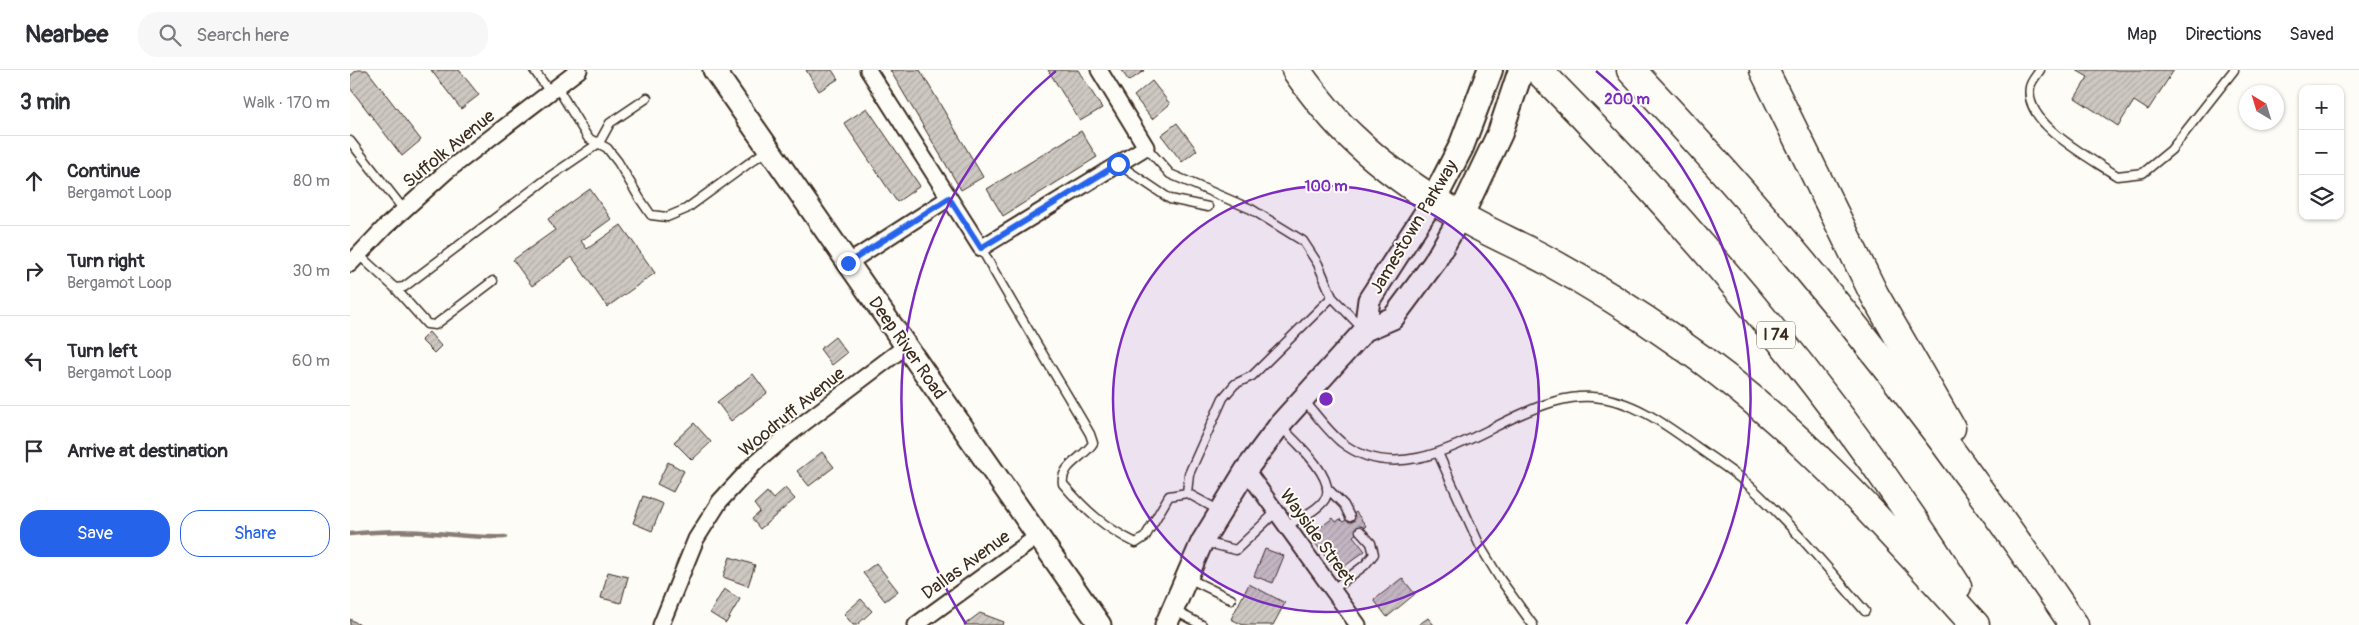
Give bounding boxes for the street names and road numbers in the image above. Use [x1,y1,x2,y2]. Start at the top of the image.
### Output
street label: Suffolk Avenue [398,105,500,193]
street label: Jamestown Parkway [1365,155,1463,298]
street label: Deep River Road [863,292,951,404]
road number: I 74 [1757,322,1795,348]
street label: Woodruff Avenue [734,362,850,462]
street label: Wayside Street [1274,484,1360,590]
street label: Dallas Avenue [917,525,1015,605]

